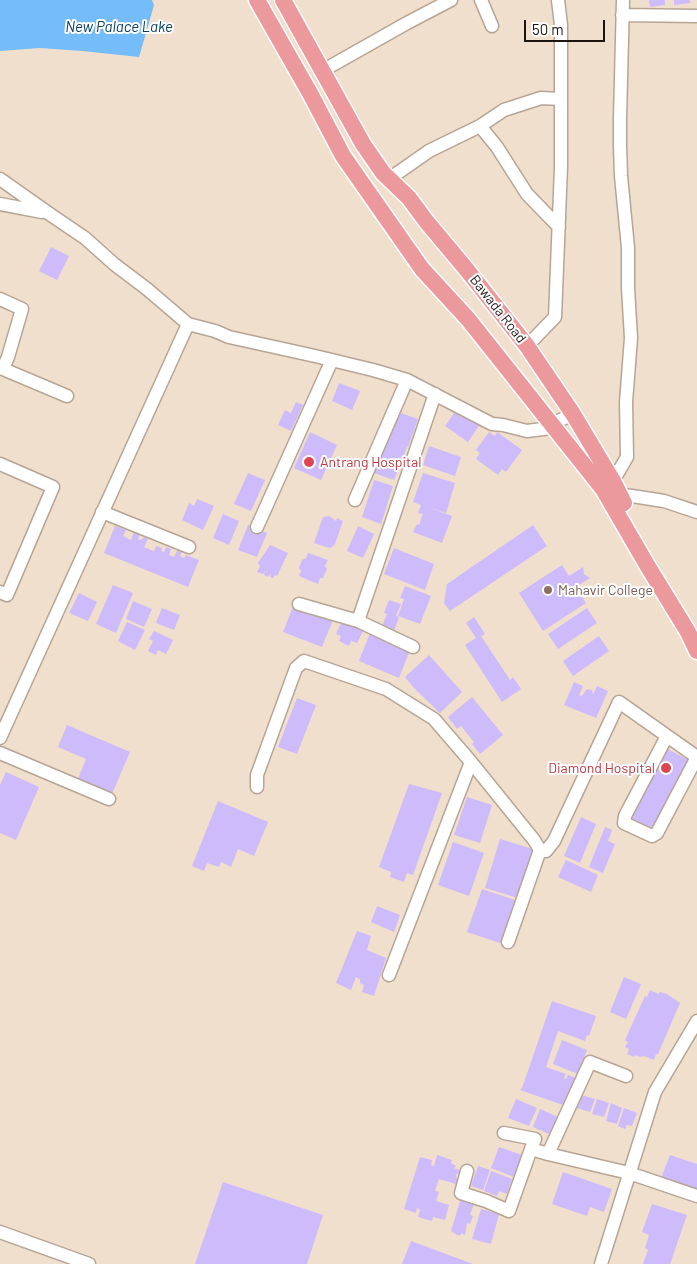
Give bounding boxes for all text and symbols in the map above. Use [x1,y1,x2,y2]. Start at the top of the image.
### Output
scale bar [527,10,608,42]
water label: New Palace Lake [65,18,173,36]
text: 50 m [532,20,564,38]
street label: Bawada Road [466,272,530,346]
place label: Antrang Hospital [320,454,421,470]
marker: Antrang Hospital [302,455,316,469]
place label: Mahavir College [558,582,653,598]
marker: Mahavir College [542,584,554,596]
place label: Diamond Hospital [548,760,655,776]
marker: Diamond Hospital [659,761,673,775]

